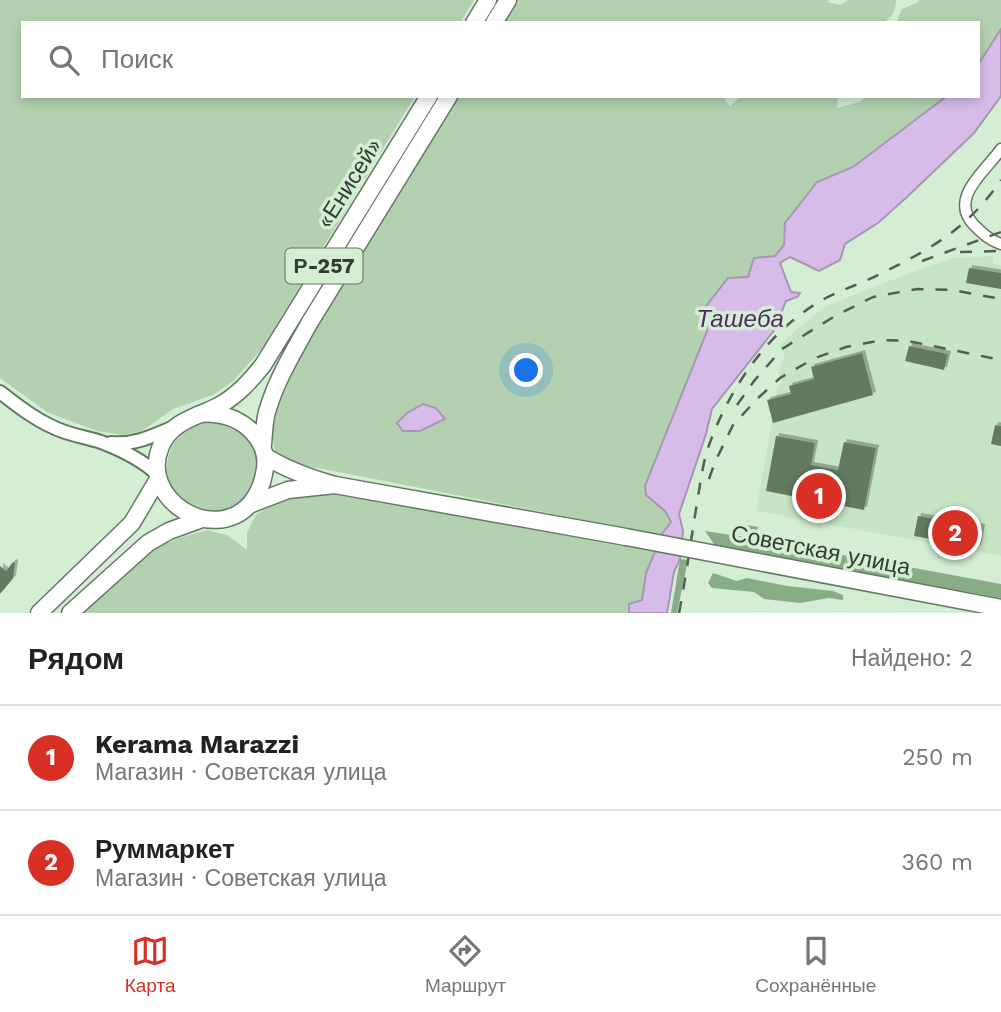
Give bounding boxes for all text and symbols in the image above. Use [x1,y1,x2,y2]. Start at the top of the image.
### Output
search box [21,21,980,98]
icon: search [45,41,83,79]
text: Поиск [101,44,173,74]
street label: «Енисей» [311,133,388,233]
road number: Р-257 [286,248,362,284]
water label: Ташеба [696,305,784,333]
your location [509,353,543,387]
pin: 1 [796,470,842,522]
pin: 2 [932,507,978,559]
street label: Советская улица [729,520,913,581]
text: Рядом [28,641,124,676]
text: Найдено: 2 [851,645,973,672]
text: Kerama Marazzi [95,729,299,759]
text: 1 [46,744,56,771]
text: 250 m [902,744,973,771]
text: Магазин · Советская улица [95,759,387,786]
text: Руммаркет [95,834,235,864]
text: 2 [44,849,58,876]
text: 360 m [902,849,973,876]
text: Магазин · Советская улица [95,865,387,892]
tab: Карта [125,932,176,997]
tab: Маршрут [425,932,506,997]
tab: Сохранённые [755,932,876,997]

